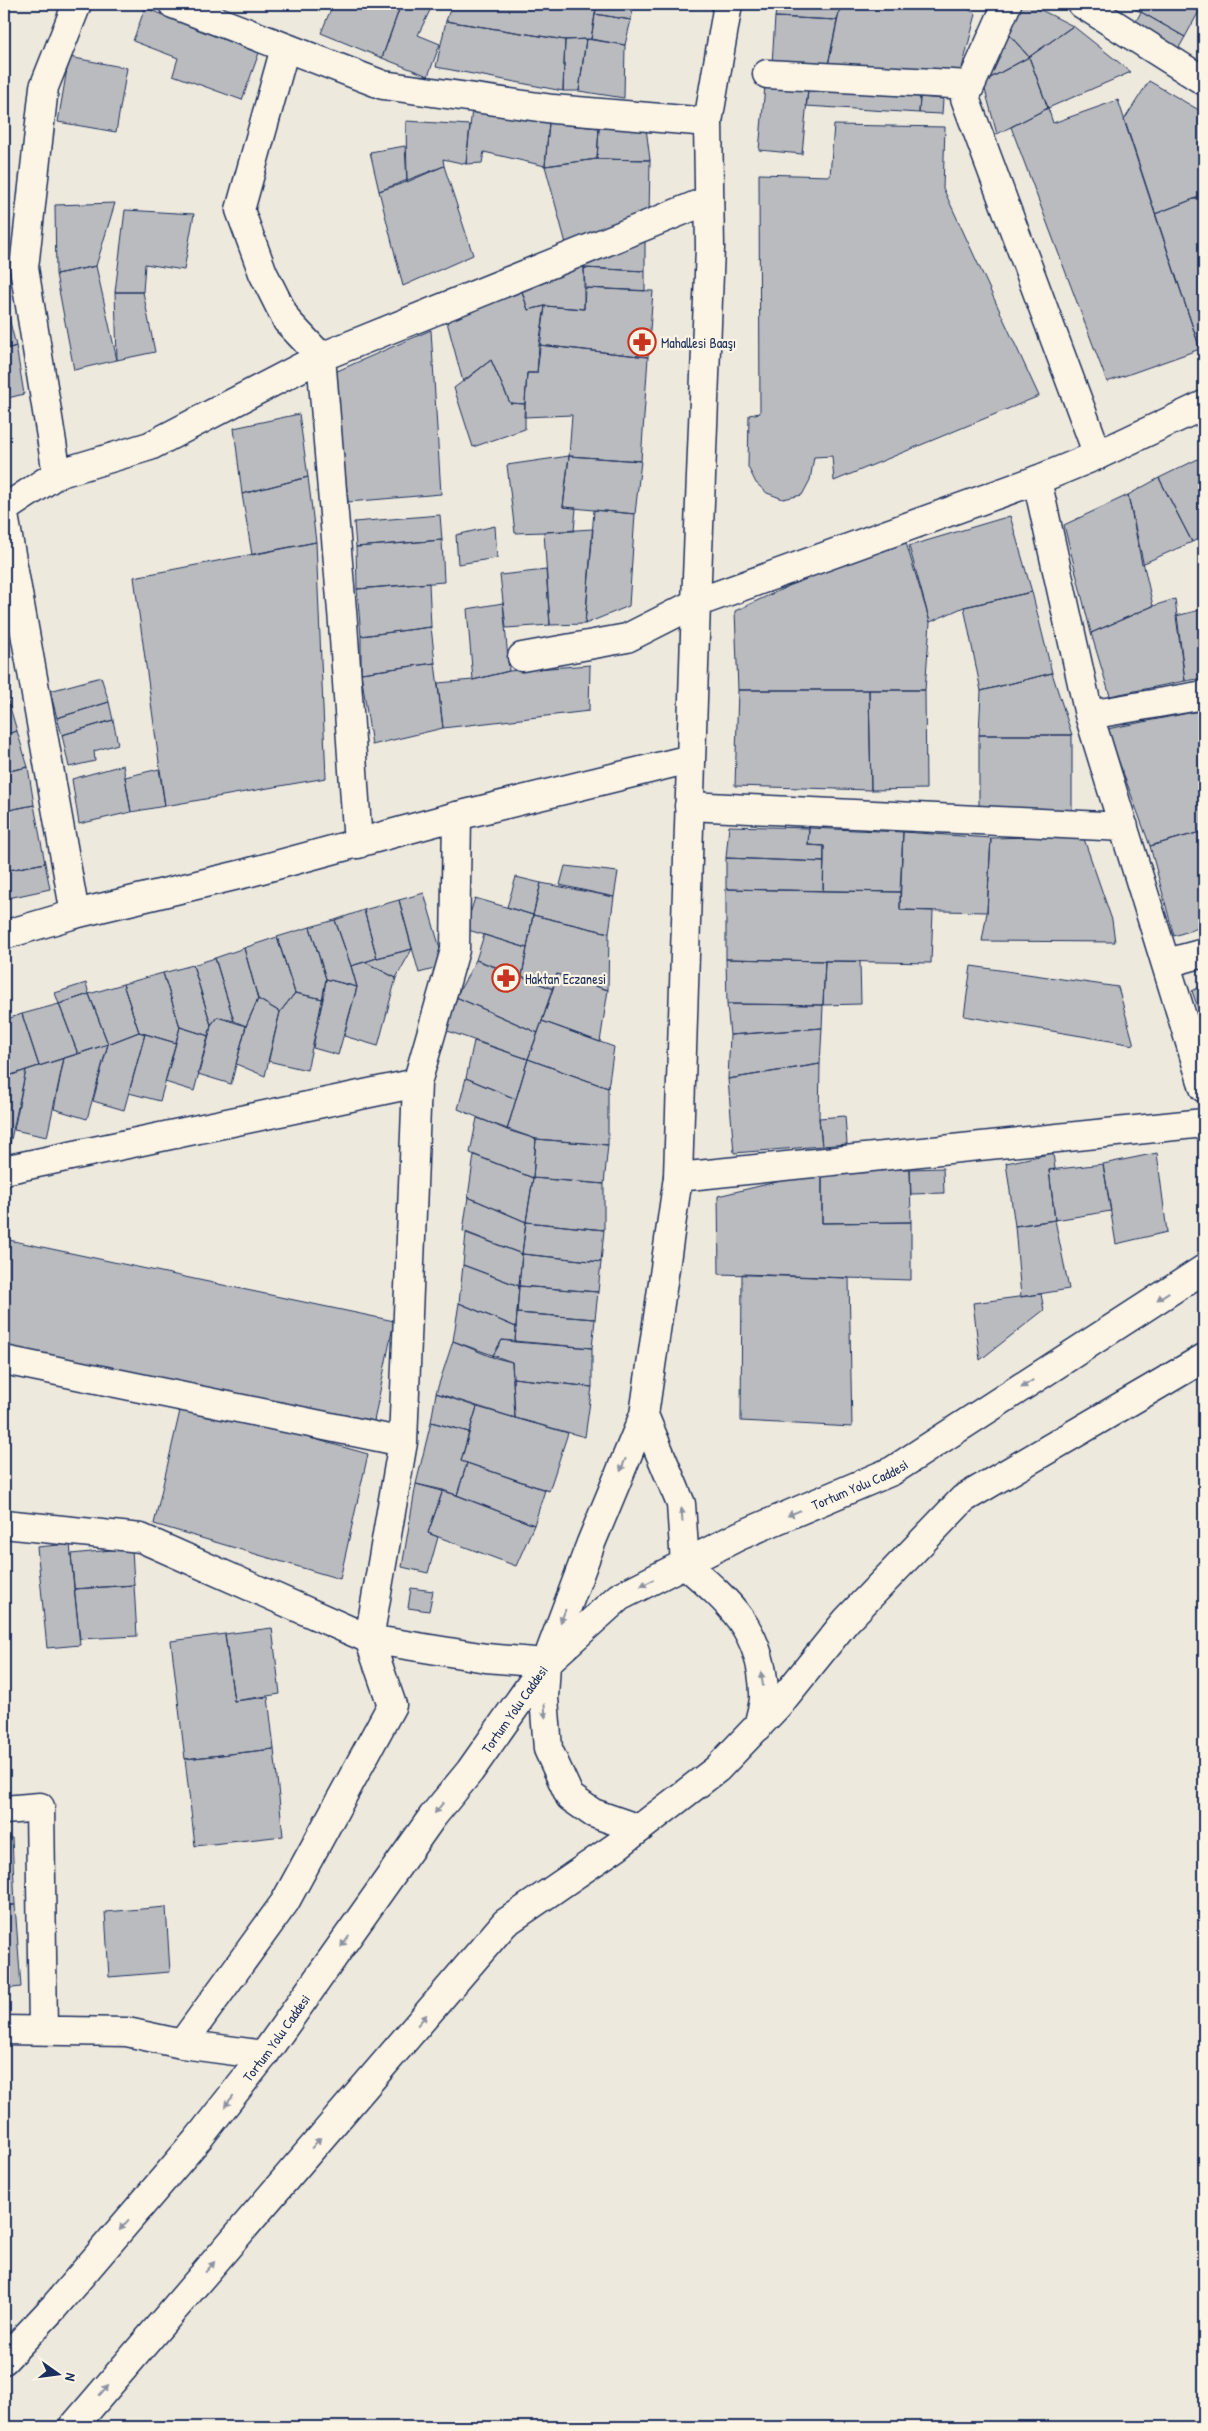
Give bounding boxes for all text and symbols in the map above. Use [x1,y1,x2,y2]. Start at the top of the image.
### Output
pharmacy icon: Mahallesi Baaşı [627,327,657,357]
place label: Mahallesi Baaşı [661,333,736,352]
pharmacy icon: Haktan Eczanesi [491,963,521,993]
place label: Haktan Eczanesi [525,969,606,988]
one-way arrow [1157,1291,1170,1301]
one-way arrow [1020,1379,1034,1389]
street label: Tortum Yolu Caddesi [808,1454,911,1514]
one-way arrow [619,1458,627,1473]
one-way arrow [677,1507,685,1523]
one-way arrow [786,1509,801,1517]
one-way arrow [640,1579,654,1587]
one-way arrow [559,1609,567,1624]
street label: Tortum Yolu Caddesi [476,1661,551,1757]
one-way arrow [758,1670,766,1686]
one-way arrow [542,1704,550,1720]
one-way arrow [433,1802,444,1815]
one-way arrow [340,1934,350,1948]
street label: Tortum Yolu Caddesi [238,1990,314,2085]
one-way arrow [416,2014,427,2027]
one-way arrow [223,2094,234,2107]
one-way arrow [310,2138,322,2150]
one-way arrow [119,2218,130,2231]
one-way arrow [204,2261,216,2273]
north arrow [32,2348,82,2398]
text: N [61,2371,81,2384]
one-way arrow [99,2384,110,2397]

